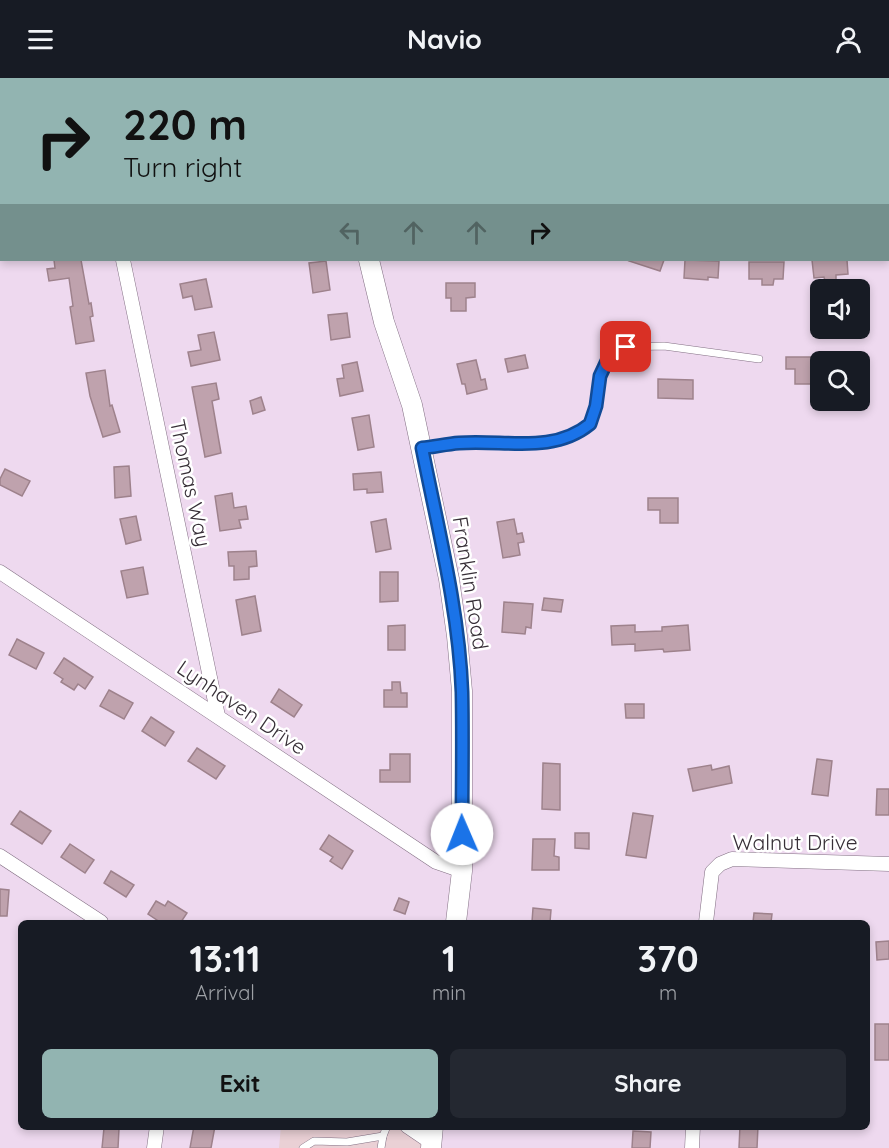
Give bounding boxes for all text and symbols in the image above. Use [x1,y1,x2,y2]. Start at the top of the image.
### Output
text: Navio [407,22,482,56]
icon: menu [24,23,57,56]
icon: person [832,23,865,56]
text: 220 m [123,98,247,151]
icon: right [24,102,102,180]
text: Turn right [123,150,242,184]
icon: left [334,216,367,249]
icon: ahead [397,216,430,249]
icon: ahead [460,216,493,249]
icon: right [523,216,556,249]
map controls [810,279,870,411]
button: sound [810,279,870,339]
pin [600,321,651,372]
icon: arrive [609,330,642,363]
button: search [810,351,870,411]
street label: Thomas Way [165,417,217,549]
street label: Franklin Road [448,514,494,652]
street label: Lynhaven Drive [172,654,312,760]
position arrow [430,802,494,866]
street label: Walnut Drive [732,829,858,855]
text: 13:11 [189,936,261,981]
text: 1 [442,936,456,981]
text: 370 [637,936,699,981]
text: Arrival [195,980,255,1005]
text: min [432,980,466,1005]
text: m [659,980,677,1005]
button: Exit [42,1049,438,1118]
button: Share [450,1049,846,1118]

